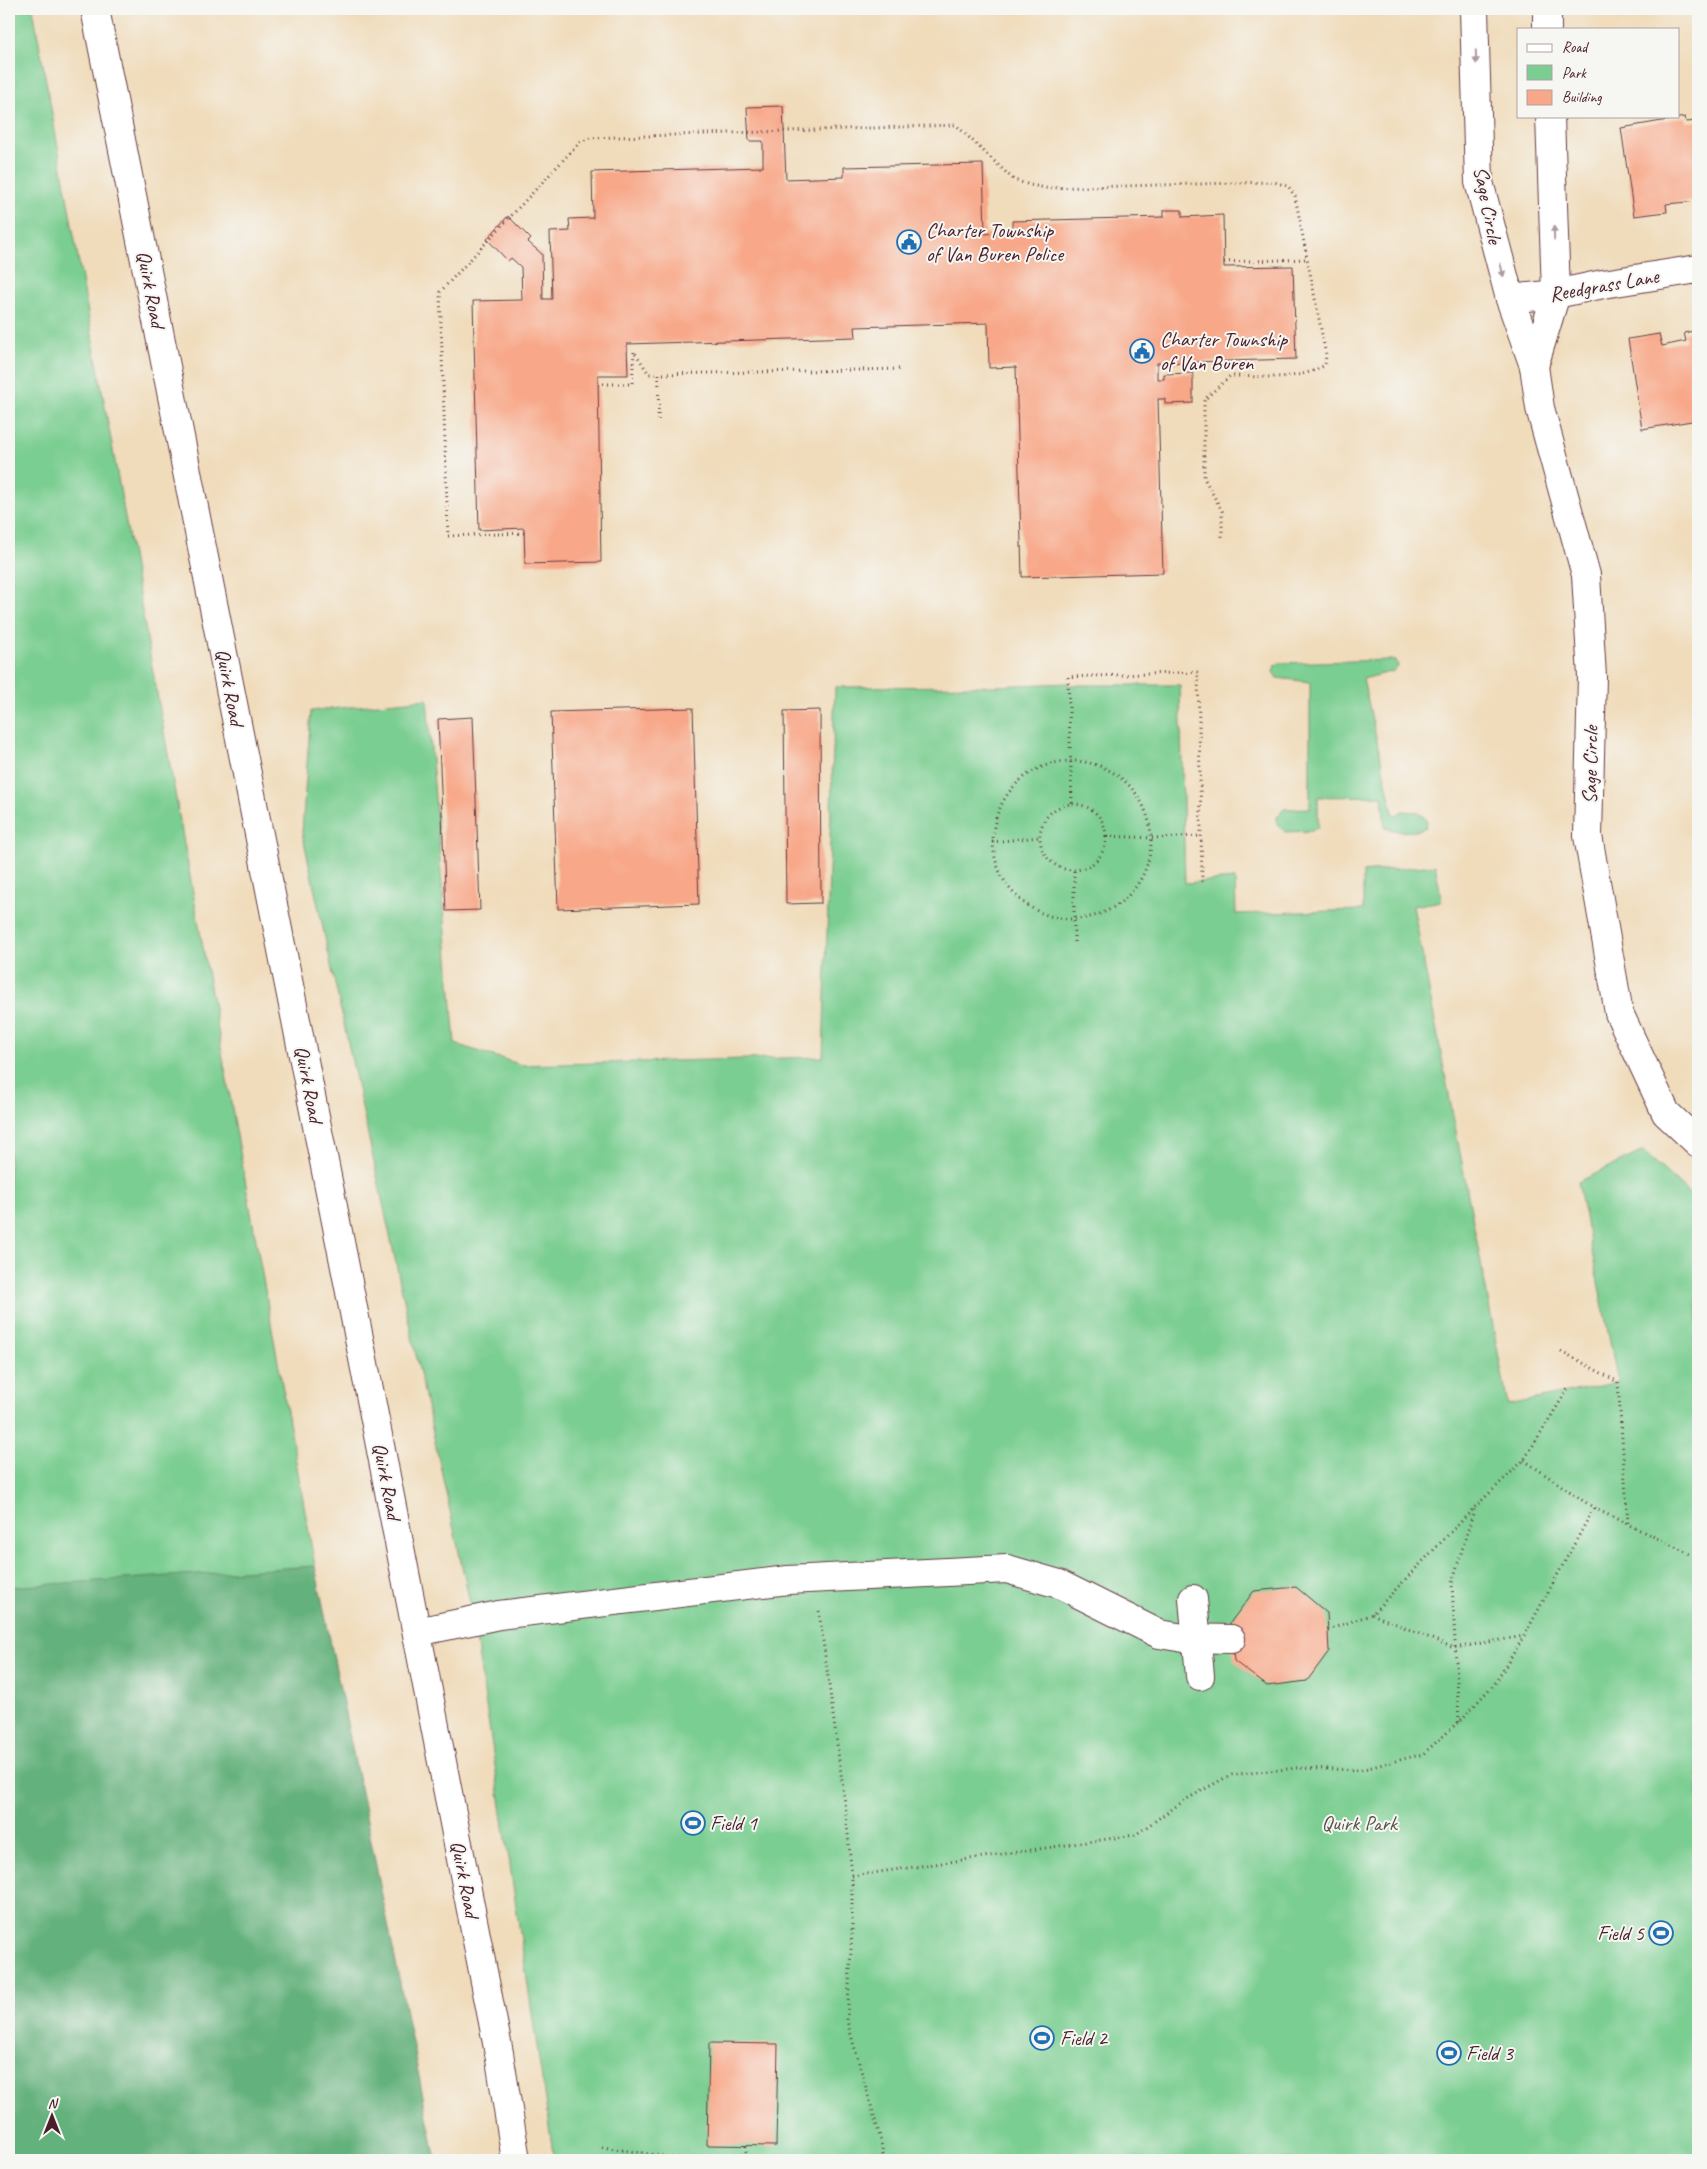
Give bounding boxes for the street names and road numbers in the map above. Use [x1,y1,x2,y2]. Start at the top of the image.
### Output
street label: Sage Circle [1468,164,1509,248]
street label: Quirk Road [131,248,172,332]
street label: Reedgrass Lane [1547,262,1662,307]
street label: Quirk Road [210,646,251,730]
street label: Sage Circle [1576,723,1604,804]
street label: Quirk Road [289,1043,330,1127]
street label: Quirk Road [367,1440,408,1524]
street label: Quirk Road [445,1838,486,1922]

